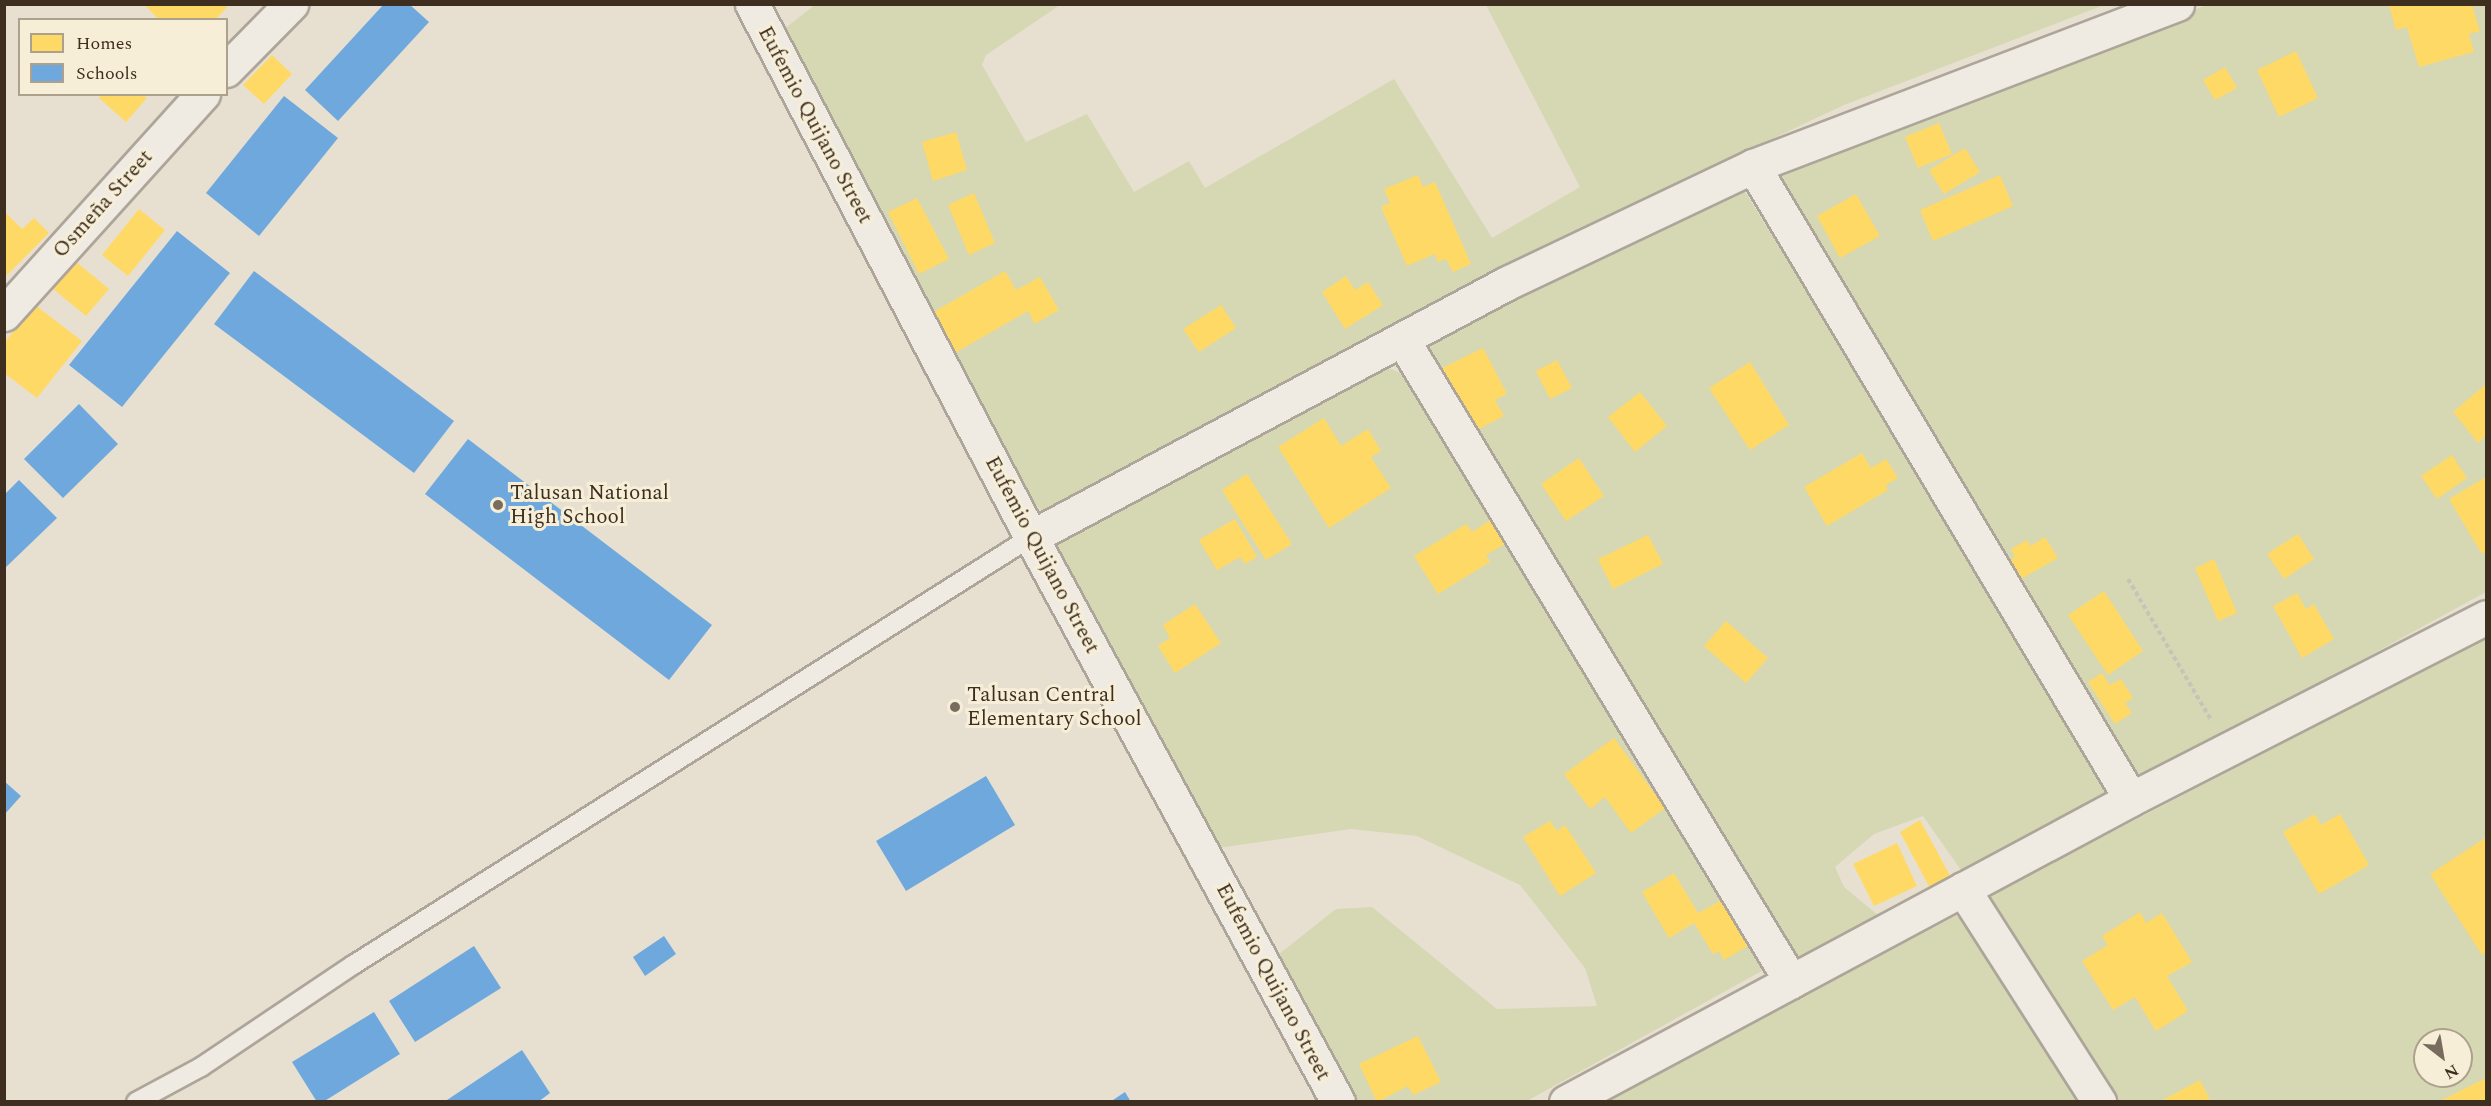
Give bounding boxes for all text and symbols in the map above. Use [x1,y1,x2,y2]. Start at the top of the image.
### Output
legend [18,18,228,96]
street label: Eufemio Quijano Street [752,22,878,228]
text: Homes [76,30,132,57]
text: Schools [76,60,138,87]
street label: Osmeña Street [48,145,158,263]
street label: Eufemio Quijano Street [979,452,1105,658]
place label: Talusan National High School [510,480,669,530]
marker: Talusan National High School [491,498,505,512]
place label: Talusan Central Elementary School [967,682,1142,732]
marker: Talusan Central Elementary School [948,700,962,714]
street label: Eufemio Quijano Street [1210,879,1336,1085]
north arrow [2413,1028,2473,1088]
text: N [2439,1058,2463,1085]

